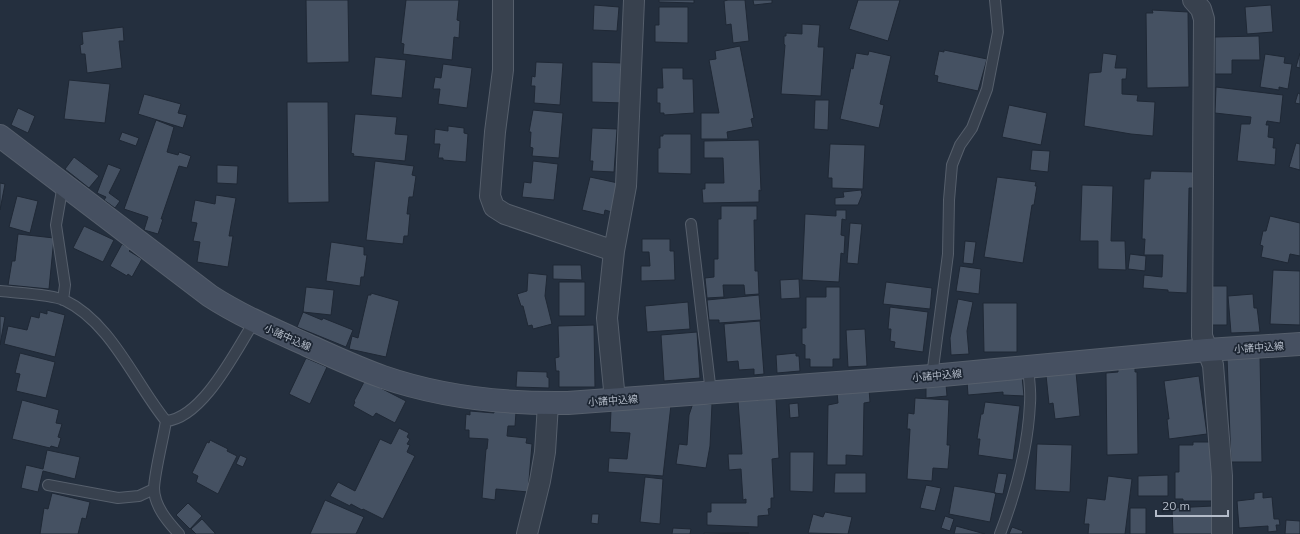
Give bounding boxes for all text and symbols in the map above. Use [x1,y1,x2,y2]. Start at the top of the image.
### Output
street label: 小諸中込線 [262,321,313,354]
street label: 小諸中込線 [1234,339,1284,356]
street label: 小諸中込線 [912,367,963,384]
street label: 小諸中込線 [588,392,638,409]
scale bar [1156,492,1228,518]
text: 20 m [1162,498,1190,513]

